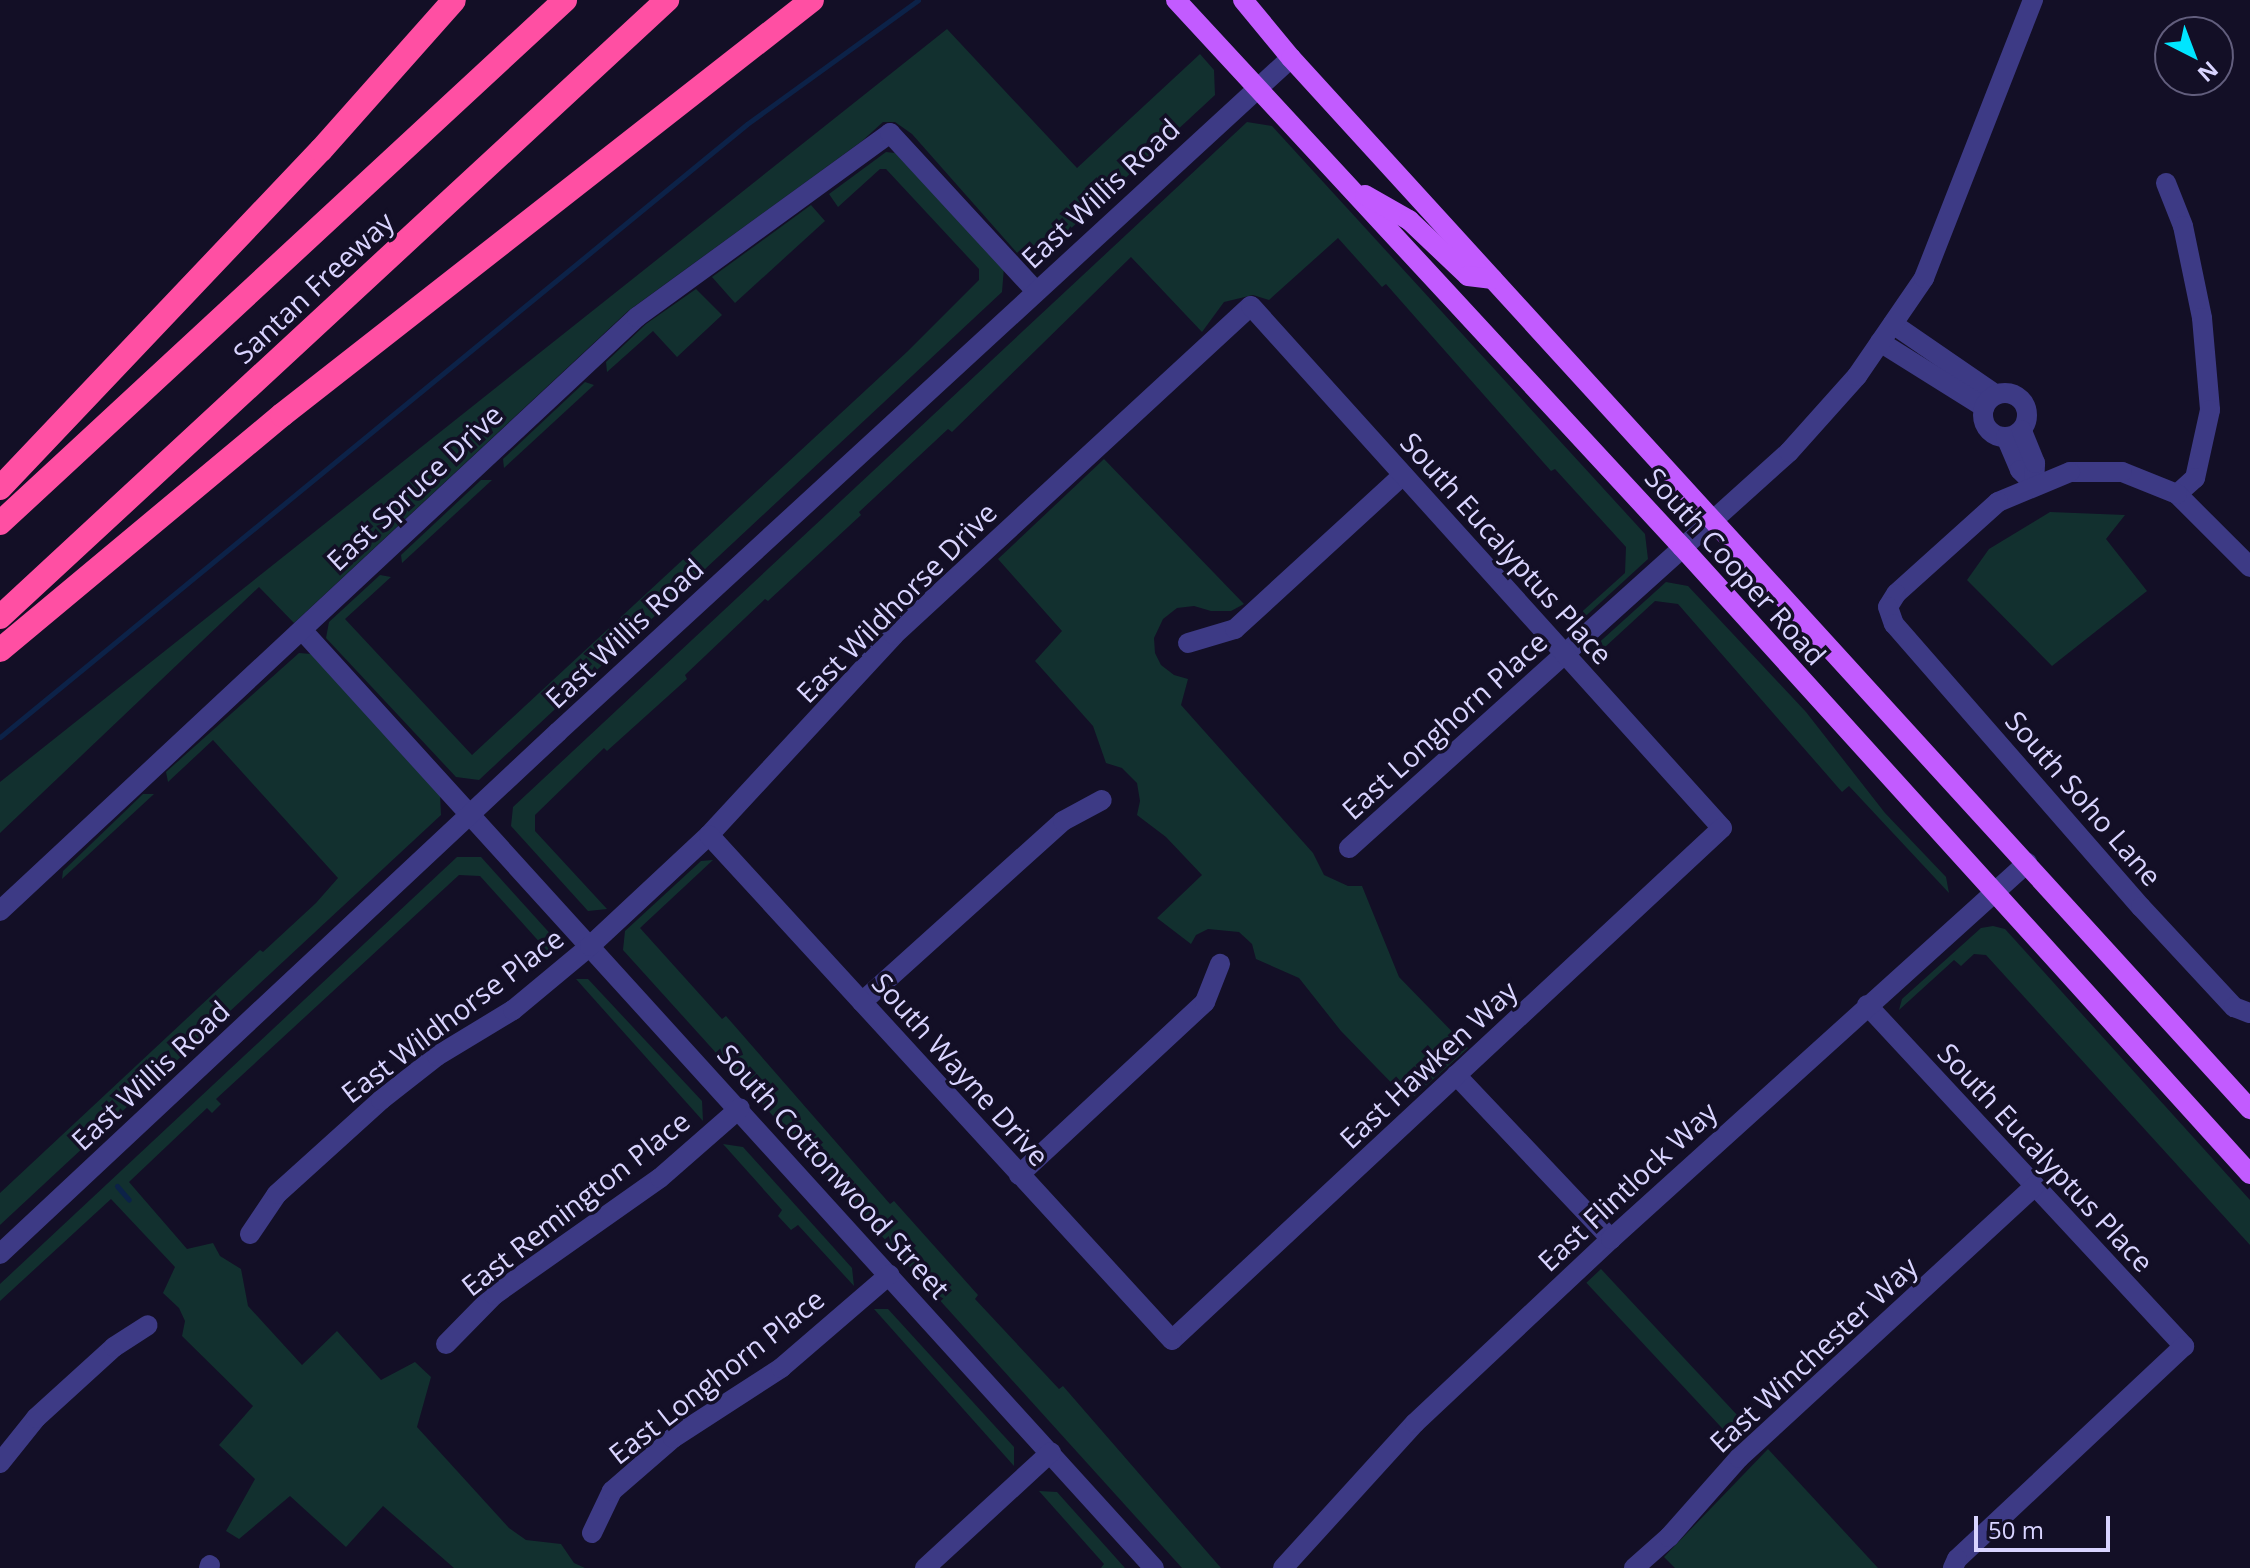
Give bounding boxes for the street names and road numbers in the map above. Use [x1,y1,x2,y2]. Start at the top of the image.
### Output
street label: East Willis Road [1014,111,1186,275]
street label: Santan Freeway [226,204,400,370]
street label: East Spruce Drive [319,397,509,577]
street label: South Eucalyptus Place [1394,425,1620,671]
street label: South Cooper Road [1639,461,1833,671]
street label: East Wildhorse Drive [789,495,1003,709]
street label: East Willis Road [538,551,710,715]
street label: East Longhorn Place [1335,624,1553,826]
street label: South Soho Lane [1999,704,2169,892]
street label: East Wildhorse Place [334,921,570,1109]
street label: South Wayne Drive [866,966,1056,1172]
street label: East Hawken Way [1332,973,1524,1155]
street label: East Willis Road [64,993,236,1157]
street label: South Eucalyptus Place [1931,1036,2161,1278]
street label: South Cottonwood Street [711,1037,957,1305]
street label: East Flintlock Way [1531,1095,1723,1277]
street label: East Remington Place [454,1104,696,1302]
street label: East Winchester Way [1702,1249,1924,1459]
street label: East Longhorn Place [602,1281,830,1471]

